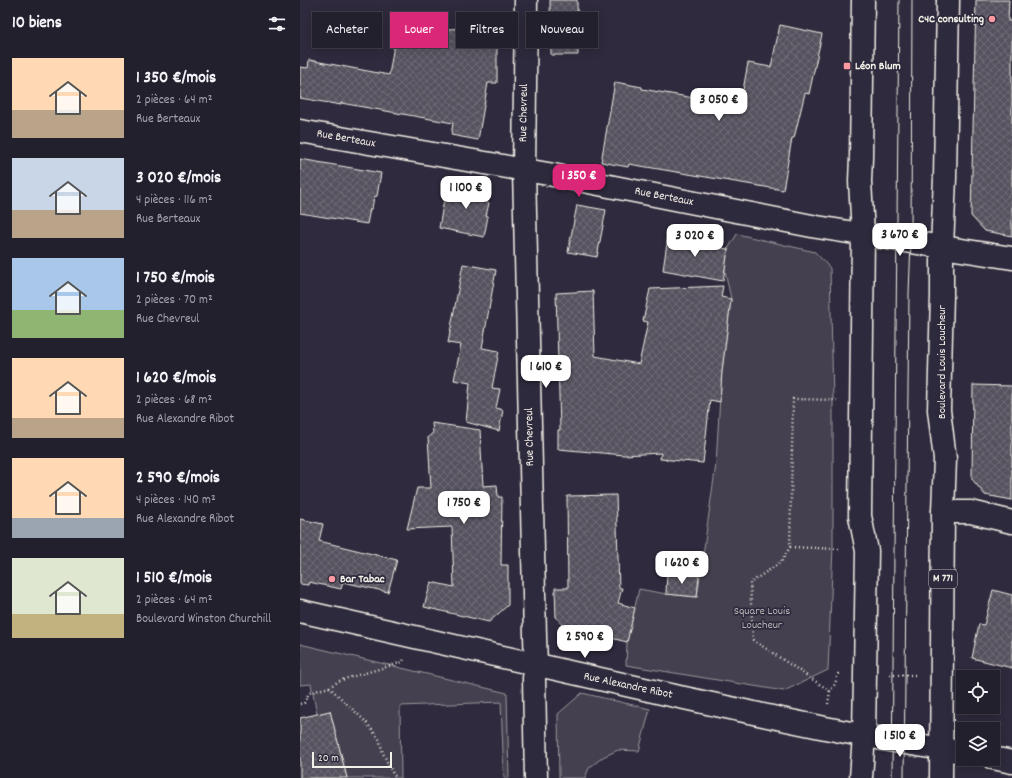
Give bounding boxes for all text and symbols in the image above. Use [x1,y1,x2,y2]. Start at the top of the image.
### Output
place label: C4C consulting [918,11,984,28]
text: 10 biens [12,12,62,36]
chip: Acheter [312,12,382,48]
chip: Louer [390,12,448,48]
chip: Filtres [456,12,518,48]
chip: Nouveau [526,12,598,48]
icon: filters [266,13,288,35]
marker: C4C consulting [987,14,997,24]
place label: Léon Blum [855,58,901,75]
marker: Léon Blum [842,61,852,71]
text: 1 350 €/mois [136,67,216,91]
icon: home [44,74,92,122]
street label: Rue Chevreul [515,83,533,142]
pin: 3 050 € [682,88,756,122]
text: 2 pièces · 64 m² [136,91,212,110]
text: 3 050 € [699,91,739,110]
text: Rue Berteaux [136,110,200,129]
street label: Rue Berteaux [315,125,377,153]
pin: 1 350 € [542,164,616,198]
text: 3 020 €/mois [136,167,221,191]
text: 1 350 € [562,167,596,186]
icon: home [44,174,92,222]
pin: 1 100 € [429,176,503,210]
text: 1 100 € [449,179,483,198]
street label: Rue Berteaux [633,183,695,211]
text: 4 pièces · 116 m² [136,191,212,210]
text: Rue Berteaux [136,210,200,229]
pin: 3 670 € [863,223,937,257]
pin: 3 020 € [658,224,732,258]
text: 3 670 € [881,226,919,245]
text: 3 020 € [676,227,714,246]
text: 1 750 €/mois [136,267,215,291]
icon: home [44,274,92,322]
text: 2 pièces · 70 m² [136,291,213,310]
street label: Boulevard Louis Loucheur [934,305,951,419]
text: Rue Chevreul [136,310,199,329]
pin: 1 610 € [509,355,583,389]
text: 1 610 € [530,358,562,377]
text: 1 620 €/mois [136,367,216,391]
icon: home [44,374,92,422]
text: 2 pièces · 68 m² [136,391,212,410]
street label: Rue Chevreul [521,407,539,466]
text: Rue Alexandre Ribot [136,410,234,429]
text: 2 590 €/mois [136,467,220,491]
icon: home [44,474,92,522]
text: 4 pièces · 140 m² [136,491,216,510]
pin: 1 750 € [427,491,501,525]
text: 1 750 € [447,494,481,513]
text: Rue Alexandre Ribot [136,510,234,529]
pin: 1 620 € [645,551,719,585]
text: 1 620 € [664,554,700,573]
text: 1 510 €/mois [136,567,212,591]
road number: M 771 [929,570,957,588]
place label: Bar Tabac [340,571,385,588]
icon: home [44,574,92,622]
marker: Bar Tabac [327,574,337,584]
text: 2 pièces · 64 m² [136,591,212,610]
park label: Square Louis Loucheur [734,603,790,634]
text: Boulevard Winston Churchill [136,610,271,629]
pin: 2 590 € [548,625,622,659]
text: 2 590 € [566,628,604,647]
street label: Rue Alexandre Ribot [582,668,675,704]
map controls [956,670,1000,766]
button: locate [956,670,1000,714]
button: layers [956,722,1000,766]
pin: 1 510 € [863,724,937,758]
text: 1 510 € [884,727,916,746]
scale bar [312,750,392,769]
text: 20 m [318,751,339,767]

